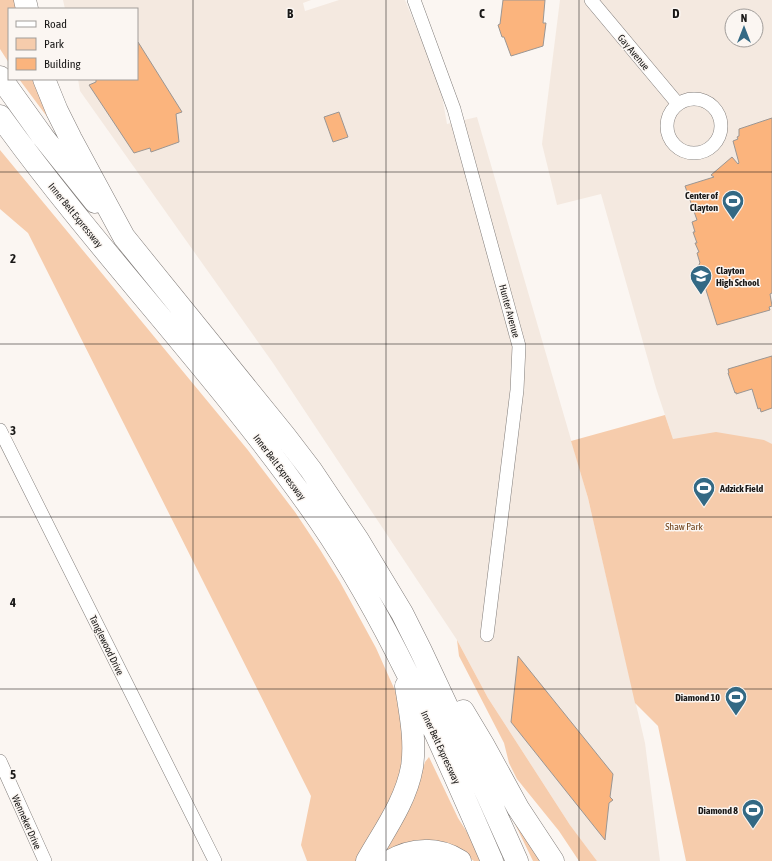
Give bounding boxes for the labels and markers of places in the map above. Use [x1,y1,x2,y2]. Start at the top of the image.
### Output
sports icon: Center of Clayton [720,188,746,221]
place label: Center of Clayton [685,190,718,213]
school or university icon: Clayton High School [688,263,714,296]
place label: Clayton High School [716,265,760,288]
sports icon: Adzick Field [691,475,717,508]
place label: Adzick Field [719,483,763,494]
sports icon: Diamond 10 [723,684,749,717]
place label: Diamond 10 [675,692,720,703]
sports icon: Diamond 8 [740,797,766,830]
place label: Diamond 8 [698,805,738,816]

